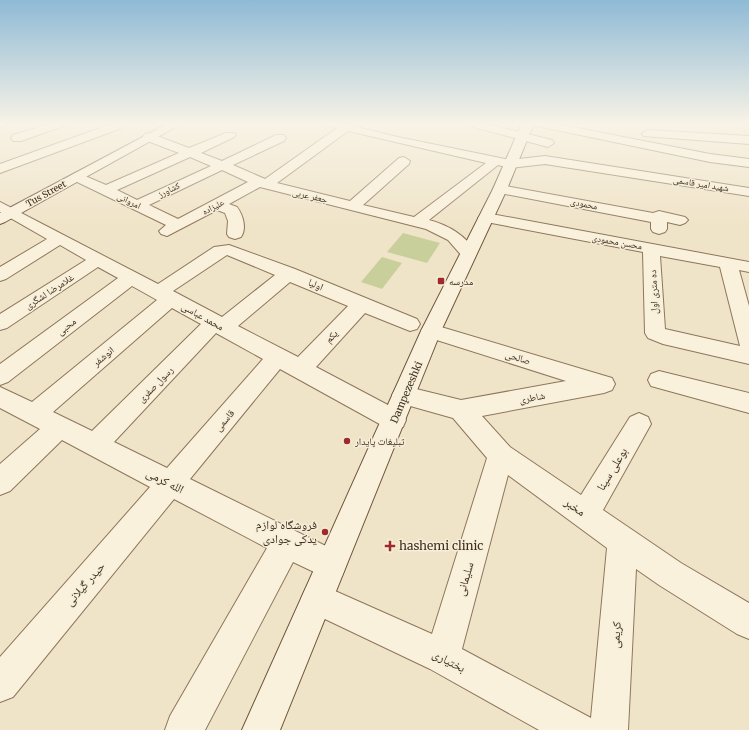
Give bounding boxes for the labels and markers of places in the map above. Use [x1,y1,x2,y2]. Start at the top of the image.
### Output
place label: مدرسه [449,275,474,288]
marker: مدرسه [436,276,446,286]
place label: تبلیغات پایدار [354,435,405,448]
marker: تبلیغات پایدار [342,436,352,446]
place label: فروشگاه لوازم یدکی جوادی [256,517,317,546]
marker: فروشگاه لوازم یدکی جوادی [320,527,330,537]
place label: hashemi clinic [399,538,483,553]
marker: hashemi clinic [384,540,396,552]

